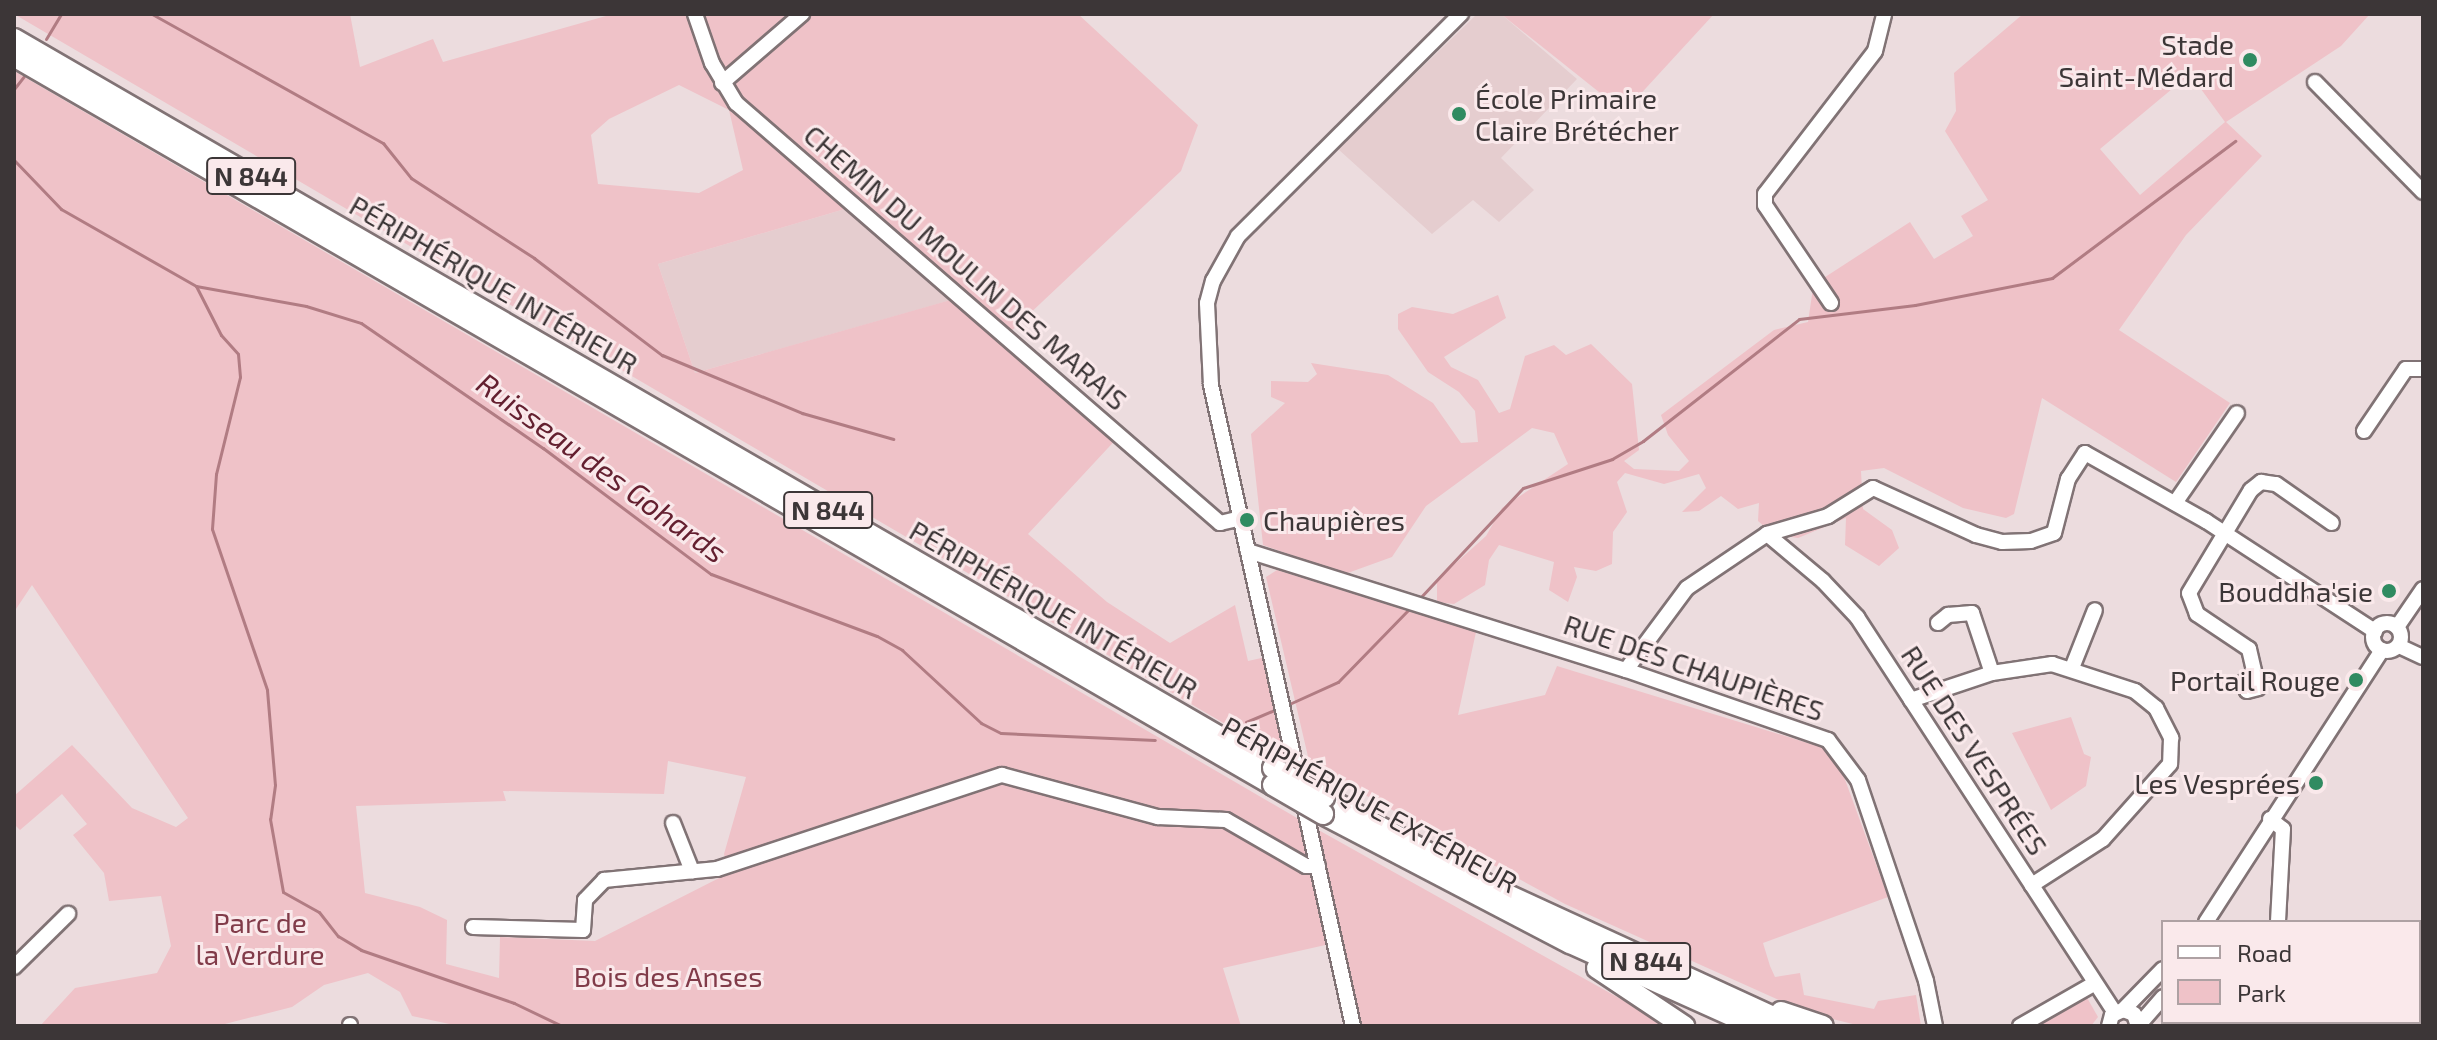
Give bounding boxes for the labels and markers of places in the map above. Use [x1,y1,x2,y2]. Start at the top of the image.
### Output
place label: Stade Saint-Médard [2059,27,2234,93]
marker: Stade Saint-Médard [2241,51,2259,69]
place label: École Primaire Claire Brétécher [1475,81,1679,147]
marker: École Primaire Claire Brétécher [1450,105,1468,123]
place label: Chaupières [1263,503,1405,537]
marker: Chaupières [1238,511,1256,529]
place label: Bouddha'sie [2218,574,2373,608]
marker: Bouddha'sie [2380,582,2398,600]
place label: Portail Rouge [2169,663,2340,697]
marker: Portail Rouge [2347,671,2365,689]
place label: Les Vesprées [2134,766,2300,800]
marker: Les Vesprées [2307,774,2325,792]

